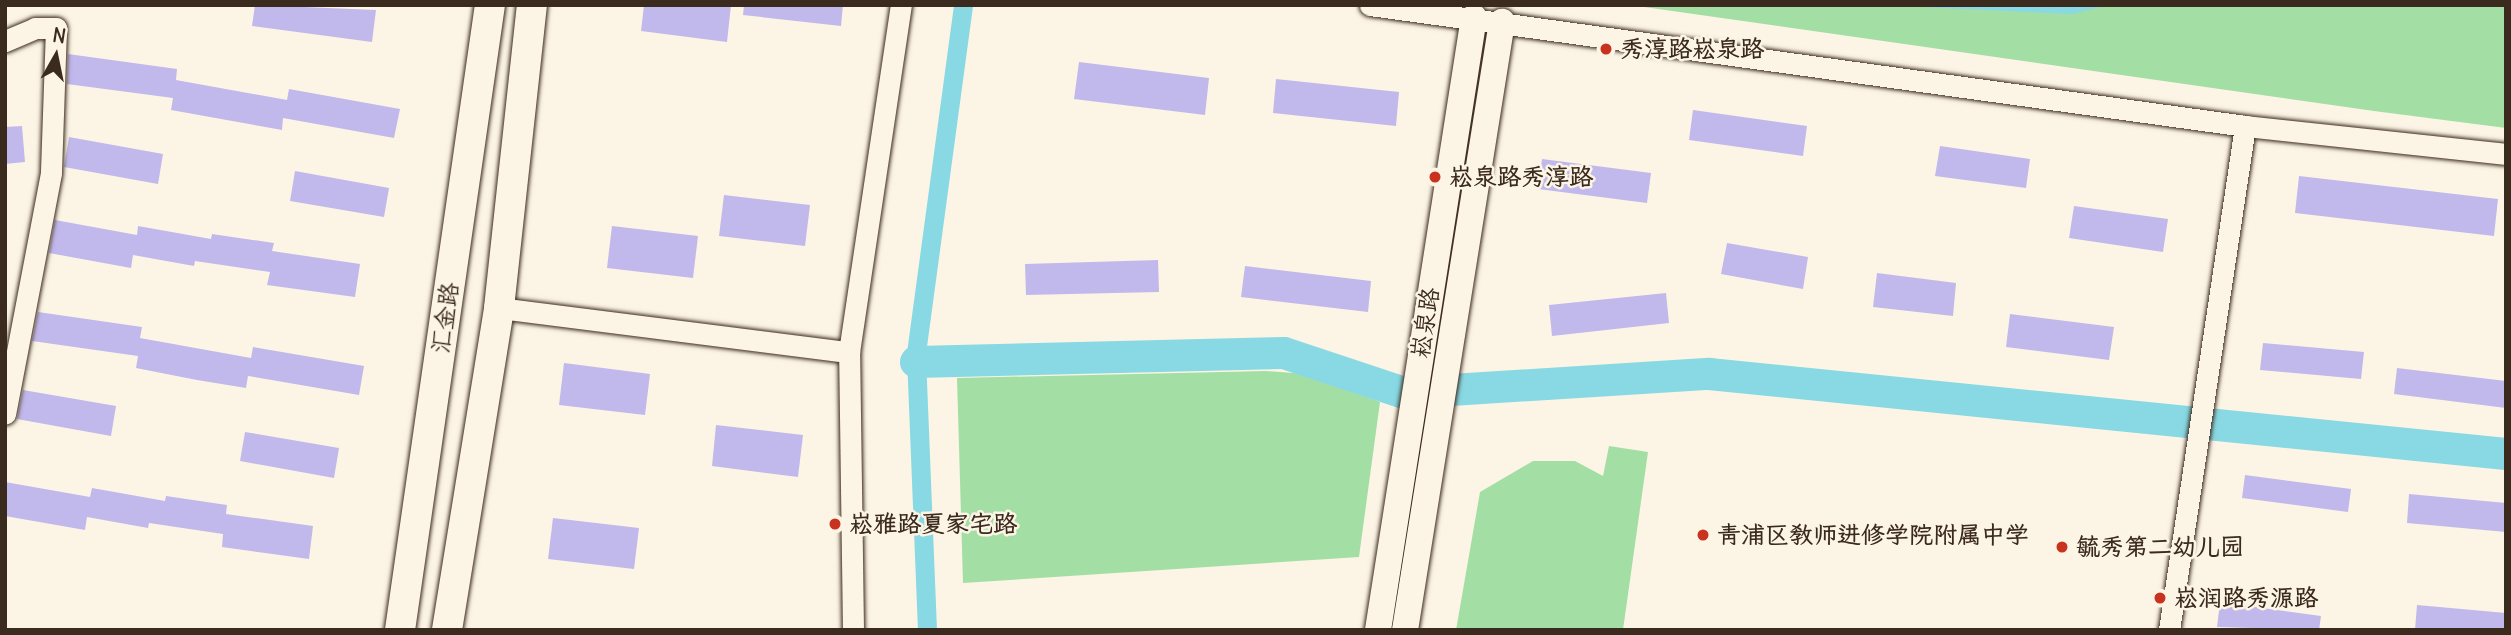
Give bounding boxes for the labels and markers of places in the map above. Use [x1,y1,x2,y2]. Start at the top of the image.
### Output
place label: 秀淳路崧泉路 [1620,35,1764,63]
marker: 秀淳路崧泉路 [1598,41,1614,57]
place label: 崧泉路秀淳路 [1449,163,1593,191]
marker: 崧泉路秀淳路 [1427,169,1443,185]
place label: 崧雅路夏家宅路 [849,510,1017,538]
marker: 崧雅路夏家宅路 [827,516,843,532]
place label: 青浦区教师进修学院附属中学 [1717,521,2029,549]
marker: 青浦区教师进修学院附属中学 [1695,527,1711,543]
place label: 毓秀第二幼儿园 [2076,533,2244,561]
marker: 毓秀第二幼儿园 [2054,539,2070,555]
place label: 崧润路秀源路 [2174,584,2318,612]
marker: 崧润路秀源路 [2152,590,2168,606]

